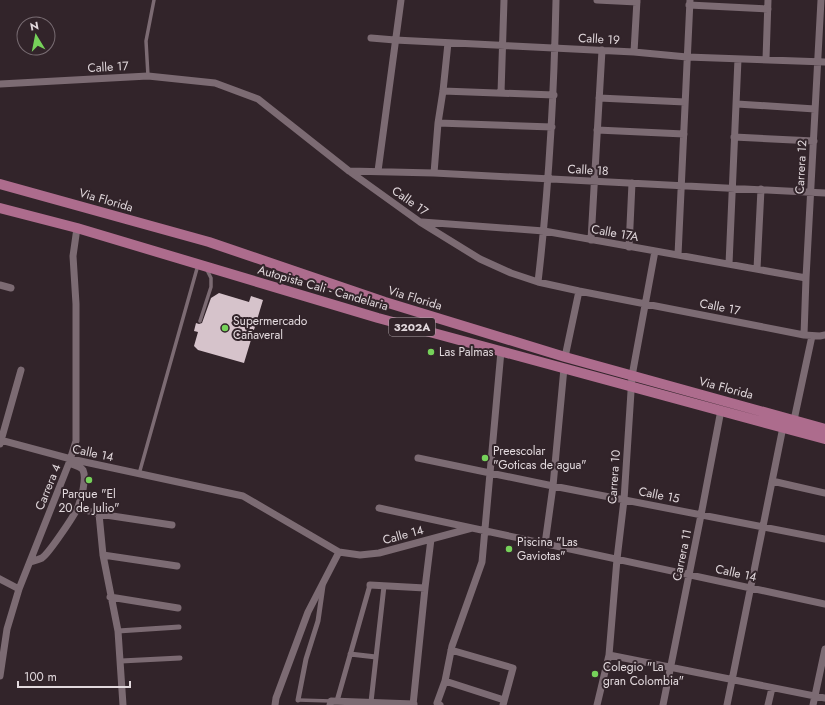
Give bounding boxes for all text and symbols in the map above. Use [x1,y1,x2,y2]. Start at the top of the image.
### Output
north arrow [16,16,56,56]
text: N [29,18,40,35]
street label: Calle 19 [578,29,620,49]
street label: Calle 17 [87,57,130,77]
street label: Carrera 12 [791,139,811,194]
street label: Calle 18 [567,160,609,180]
street label: Calle 17 [388,182,433,221]
street label: Via Florida [77,184,135,216]
street label: Calle 17A [590,220,640,246]
street label: Autopista Cali - Candelaria [256,261,391,315]
street label: Via Florida [386,281,444,315]
street label: Calle 17 [698,294,743,320]
place label: Supermercado Cañaveral [233,312,308,344]
road number: 3202A [389,318,435,336]
marker: Supermercado Cañaveral [220,323,230,333]
place label: Las Palmas [439,343,493,361]
marker: Las Palmas [426,347,436,357]
street label: Via Florida [697,372,755,404]
street label: Calle 14 [71,440,115,466]
place label: Preescolar "Goticas de agua" [493,442,587,474]
street label: Carrera 10 [603,449,625,505]
marker: Preescolar "Goticas de agua" [480,453,490,463]
street label: Carrera 4 [31,461,65,513]
marker: Parque "El 20 de Julio" [84,475,94,485]
street label: Calle 15 [637,482,681,508]
place label: Parque "El 20 de Julio" [58,485,120,517]
street label: Calle 14 [381,521,425,549]
street label: Carrera 11 [668,527,696,583]
place label: Piscina "Las Gaviotas" [517,533,578,565]
marker: Piscina "Las Gaviotas" [504,544,514,554]
street label: Calle 14 [714,560,758,586]
place label: Colegio "La gran Colombia" [603,658,684,690]
scale bar [18,663,130,689]
text: 100 m [24,668,57,686]
marker: Colegio "La gran Colombia" [590,669,600,679]

